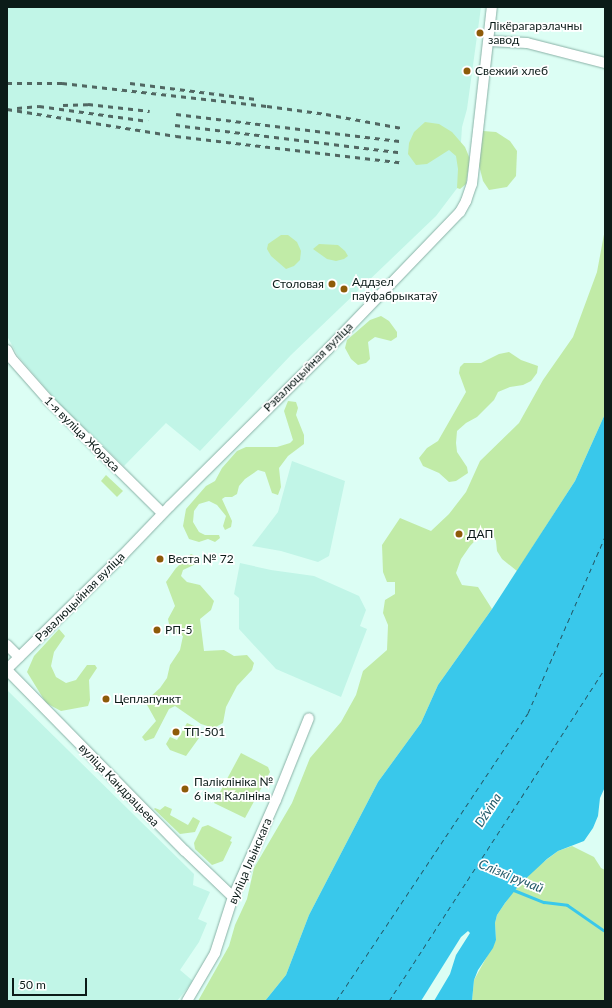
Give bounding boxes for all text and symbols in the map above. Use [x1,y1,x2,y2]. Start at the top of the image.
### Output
place label: Лікёрагарэлачны завод [488,19,582,47]
marker: Лікёрагарэлачны завод [475,28,485,38]
place label: Свежий хлеб [475,64,548,78]
marker: Свежий хлеб [462,66,472,76]
place label: Аддзел паўфабрыкатаў [352,275,437,303]
place label: Столовая [272,277,324,291]
marker: Столовая [327,279,337,289]
marker: Аддзел паўфабрыкатаў [339,284,349,294]
street label: Рэвалюцыйная вуліца [260,319,356,415]
street label: 1-я вуліца Жорэса [41,393,123,475]
place label: ДАП [467,527,493,541]
marker: ДАП [454,529,464,539]
street label: Рэвалюцыйная вуліца [32,549,128,645]
place label: Веста № 72 [168,552,234,566]
marker: Веста № 72 [155,554,165,564]
place label: РП-5 [165,623,192,637]
marker: РП-5 [152,625,162,635]
place label: Цеплапункт [114,692,181,706]
marker: Цеплапункт [101,694,111,704]
place label: ТП-501 [184,725,225,739]
marker: ТП-501 [171,727,181,737]
street label: вуліца Кандрацьева [76,741,162,829]
place label: Паліклініка № 6 імя Калініна [194,775,273,803]
marker: Паліклініка № 6 імя Калініна [179,783,191,795]
water label: Dźvina [471,790,505,830]
street label: вуліца Ільінскага [225,816,275,906]
water label: Слізкі ручай [476,856,546,896]
scale bar [14,970,89,996]
text: 50 m [19,977,46,992]

